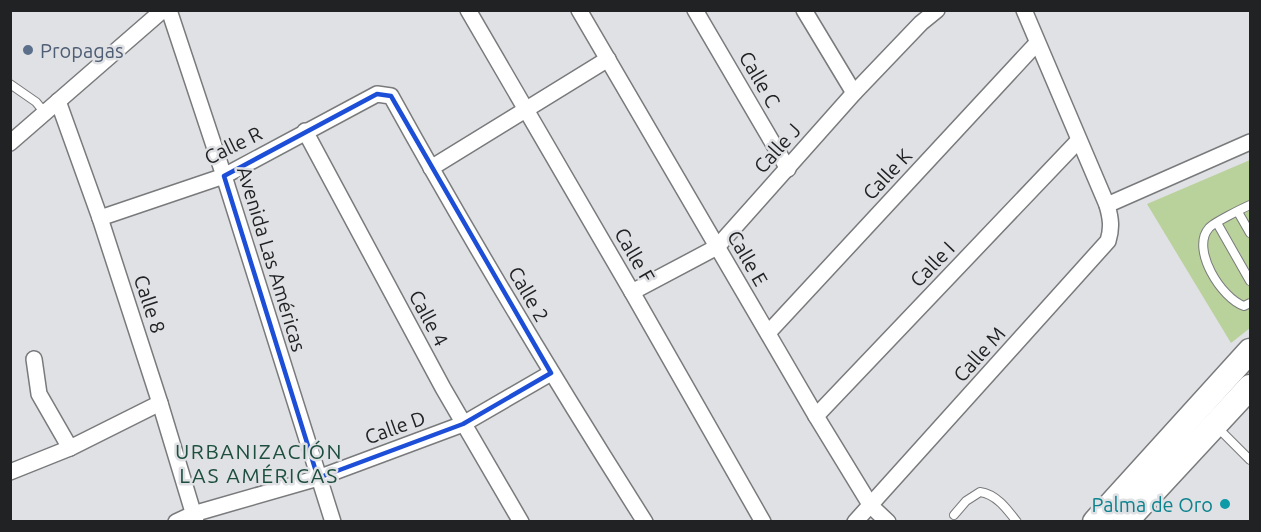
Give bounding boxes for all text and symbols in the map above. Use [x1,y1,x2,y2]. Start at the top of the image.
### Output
place label: Propagas [40,39,124,62]
marker: Propagas [21,43,35,57]
street label: Calle C [735,47,785,111]
street label: Calle J [749,119,805,177]
street label: Calle R [200,121,266,169]
street label: Calle K [858,144,916,204]
street label: Avenida Las Américas [233,164,311,354]
street label: Calle F [610,224,660,286]
street label: Calle E [723,226,773,290]
street label: Calle I [905,237,959,291]
street label: Calle 2 [504,262,554,326]
street label: Calle 8 [130,272,170,336]
street label: Calle 4 [405,286,453,350]
street label: Calle M [948,322,1010,386]
street label: Calle D [362,405,428,449]
district label: URBANIZACIÓN LAS AMÉRICAS [175,439,343,487]
place label: Palma de Oro [1091,493,1213,516]
marker: Palma de Oro [1218,497,1232,511]

